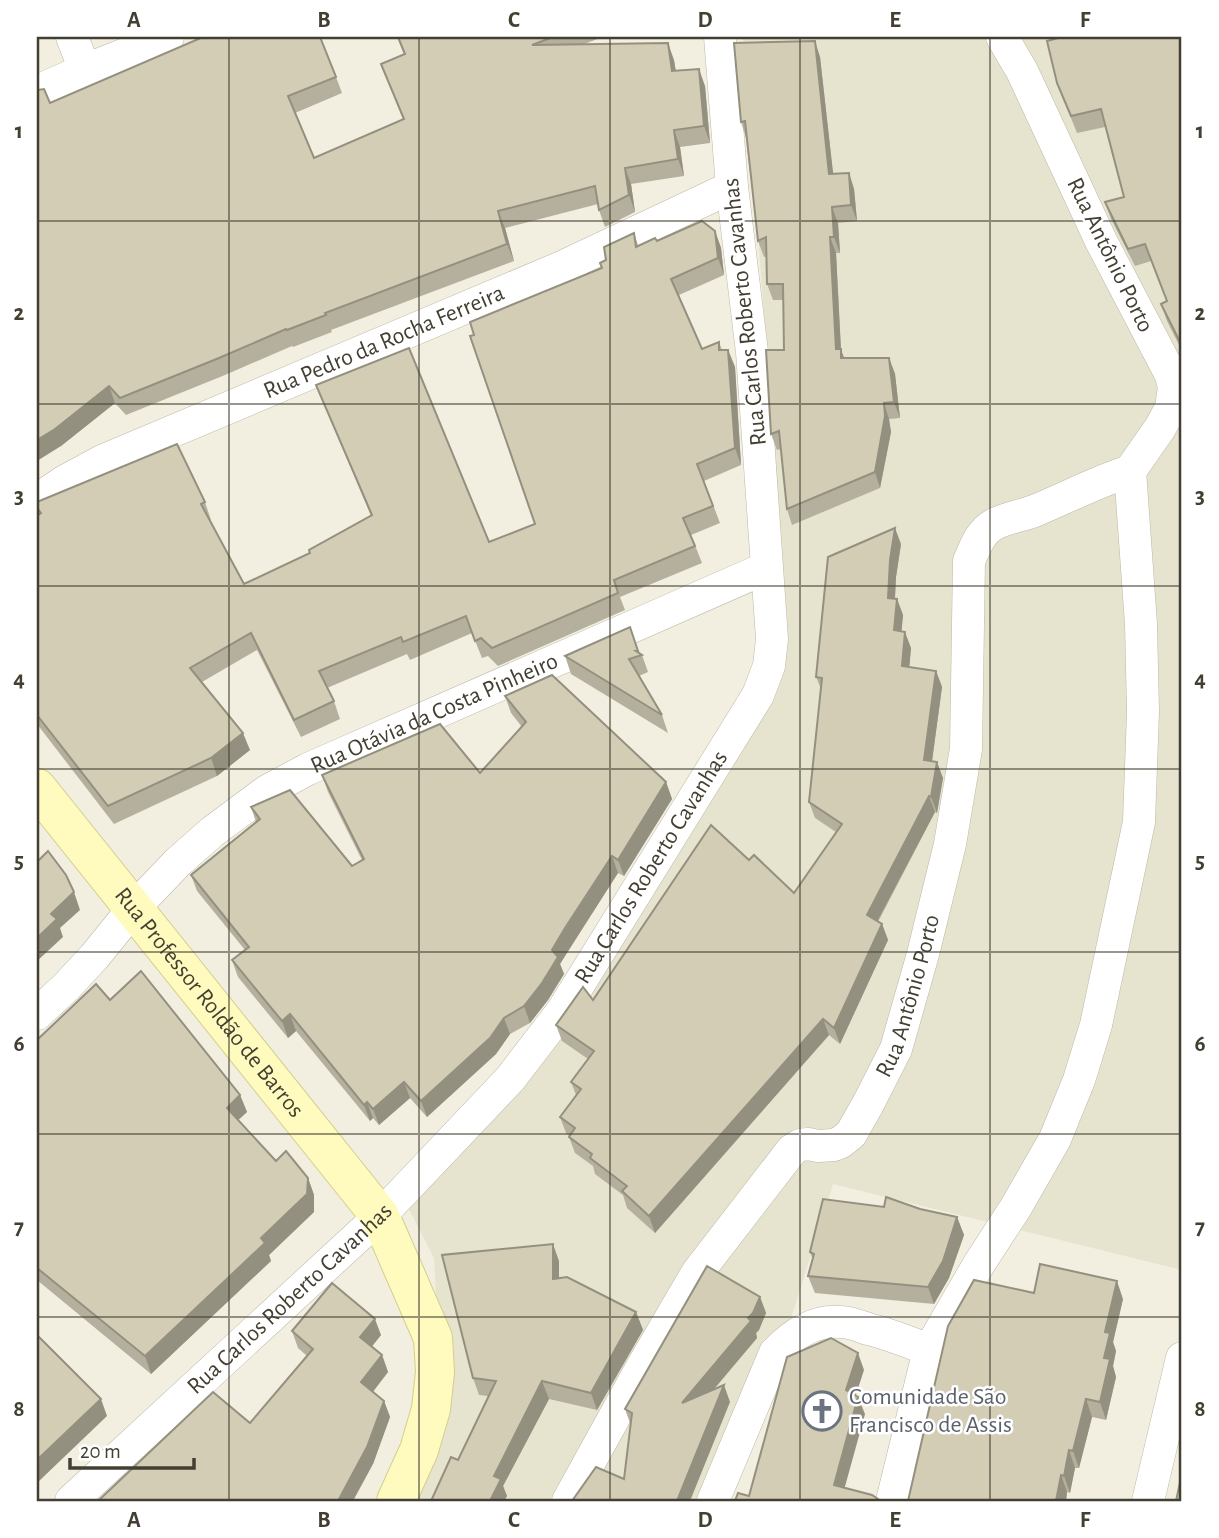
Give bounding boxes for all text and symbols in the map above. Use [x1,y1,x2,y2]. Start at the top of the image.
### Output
text: A [127,9,141,32]
text: B [317,9,331,32]
text: C [508,9,520,32]
text: D [697,9,713,32]
text: E [889,9,901,32]
text: F [1080,9,1091,32]
text: 1 [15,120,23,143]
text: 1 [1196,120,1204,143]
street label: Rua Antônio Porto [1062,174,1158,336]
street label: Rua Carlos Roberto Cavanhas [719,177,771,447]
street label: Rua Pedro da Rocha Ferreira [260,281,508,403]
text: 2 [14,302,25,325]
text: 2 [1195,302,1206,325]
text: 3 [14,485,24,508]
text: 3 [1195,485,1205,508]
street label: Rua Otávia da Costa Pinheiro [307,649,562,778]
text: 4 [13,668,25,691]
text: 4 [1194,668,1206,691]
street label: Rua Carlos Roberto Cavanhas [570,747,732,988]
text: 5 [14,850,24,873]
text: 5 [1195,850,1205,873]
street label: Rua Professor Roldão de Barros [110,883,308,1122]
street label: Rua Antônio Porto [872,912,944,1081]
text: 6 [13,1033,25,1056]
text: 6 [1194,1033,1206,1056]
street label: Rua Carlos Roberto Cavanhas [183,1199,397,1399]
text: 7 [14,1216,24,1239]
text: 7 [1195,1216,1205,1239]
place label: Comunidade São Francisco de Assis [849,1385,1012,1437]
church icon: Comunidade São Francisco de Assis [801,1390,843,1432]
text: 8 [13,1398,25,1421]
text: 8 [1194,1398,1206,1421]
scale bar [70,1426,194,1470]
text: 20 m [80,1441,121,1462]
text: A [127,1509,141,1532]
text: B [317,1509,331,1532]
text: C [508,1509,520,1532]
text: D [697,1509,713,1532]
text: E [889,1509,901,1532]
text: F [1080,1509,1091,1532]

